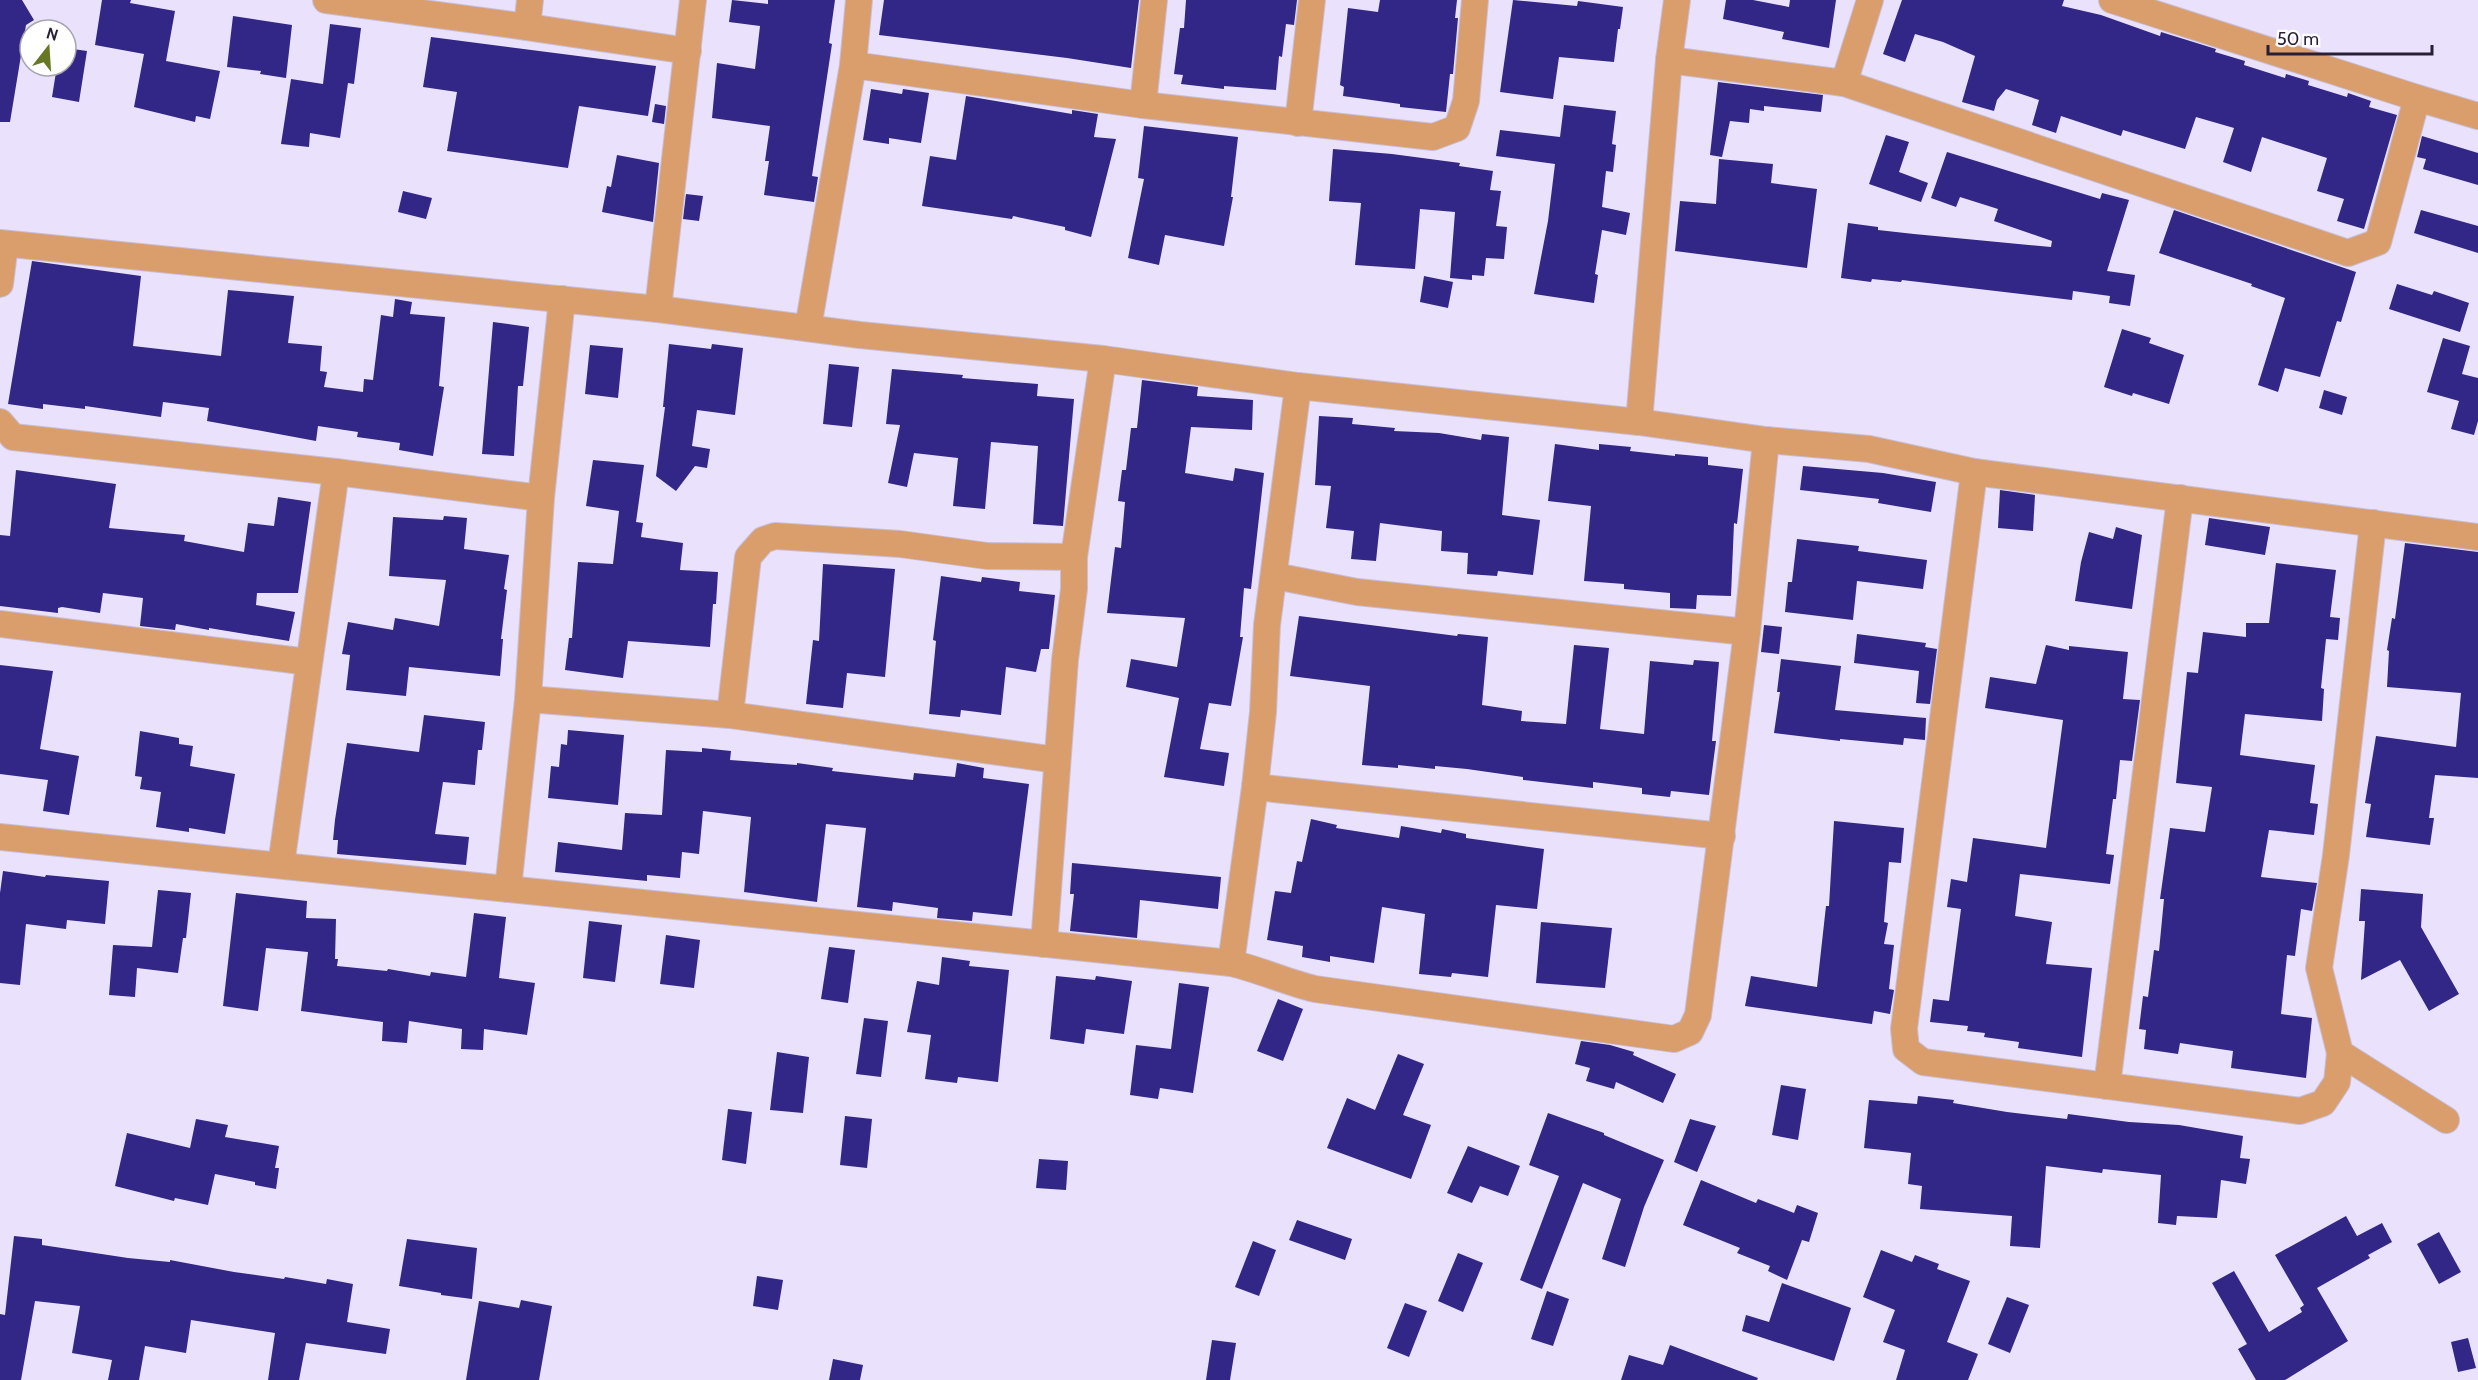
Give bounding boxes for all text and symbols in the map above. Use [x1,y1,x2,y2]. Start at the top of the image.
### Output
north arrow [18,18,78,78]
scale bar [2268,18,2432,56]
text: N [44,23,60,45]
text: 50 m [2277,28,2319,50]

